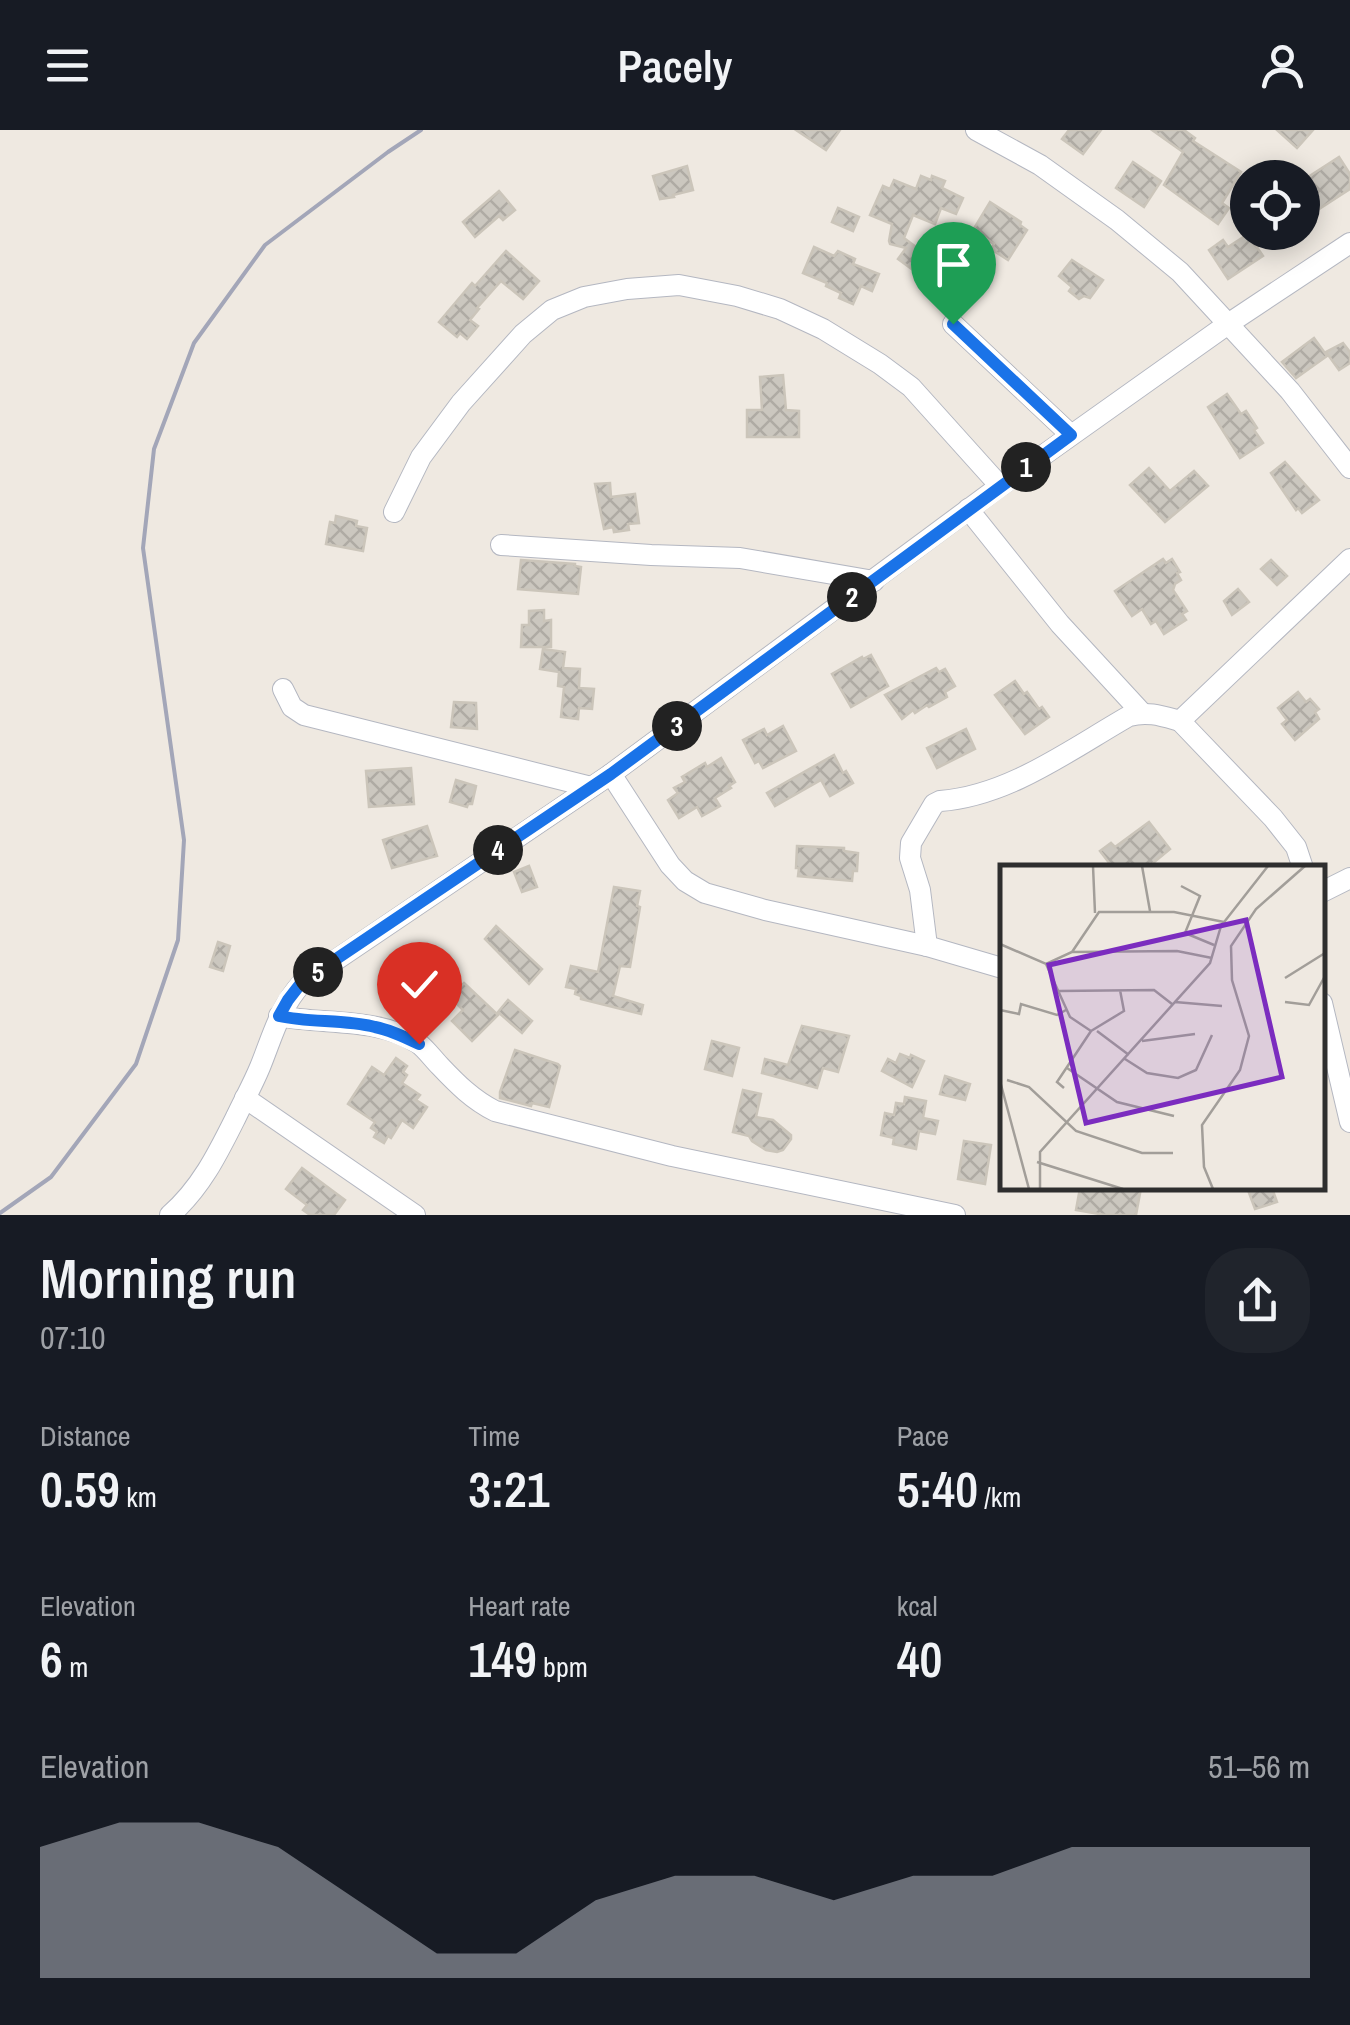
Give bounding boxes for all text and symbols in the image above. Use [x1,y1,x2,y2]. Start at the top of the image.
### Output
text: Pacely [618,35,732,96]
icon: menu [40,38,95,93]
icon: person [1255,38,1310,93]
map controls [1230,160,1320,250]
button: locate [1230,160,1320,250]
pin [911,222,996,325]
icon: arrive [926,237,981,292]
pin: 1 [1001,442,1051,492]
text: 1 [1020,448,1032,486]
pin: 2 [827,572,877,622]
text: 2 [846,578,858,616]
pin: 3 [652,701,702,751]
text: 3 [671,707,683,745]
pin: 4 [473,825,523,875]
text: 4 [492,831,504,869]
inset map [1000,865,1325,1190]
pin [377,942,462,1045]
pin: 5 [293,947,343,997]
text: 5 [312,953,324,991]
icon: check [392,957,447,1012]
text: Morning run [40,1241,296,1315]
button: share [1205,1248,1310,1353]
text: 07:10 [40,1316,106,1359]
text: Distance [40,1417,131,1455]
text: Time [468,1417,520,1455]
text: Pace [897,1417,949,1455]
text: 0.59 [40,1455,120,1523]
text: 3:21 [468,1455,550,1523]
text: 5:40 [897,1455,978,1523]
text: km [120,1478,157,1516]
text: /km [978,1478,1021,1516]
text: Elevation [40,1587,136,1625]
text: Heart rate [468,1587,570,1625]
text: kcal [897,1587,937,1625]
text: 6 [40,1625,63,1693]
text: 149 [468,1625,537,1693]
text: 40 [897,1625,942,1693]
text: m [63,1648,88,1686]
text: bpm [537,1648,588,1686]
text: Elevation [40,1745,149,1788]
text: 51–56 m [1208,1745,1310,1788]

